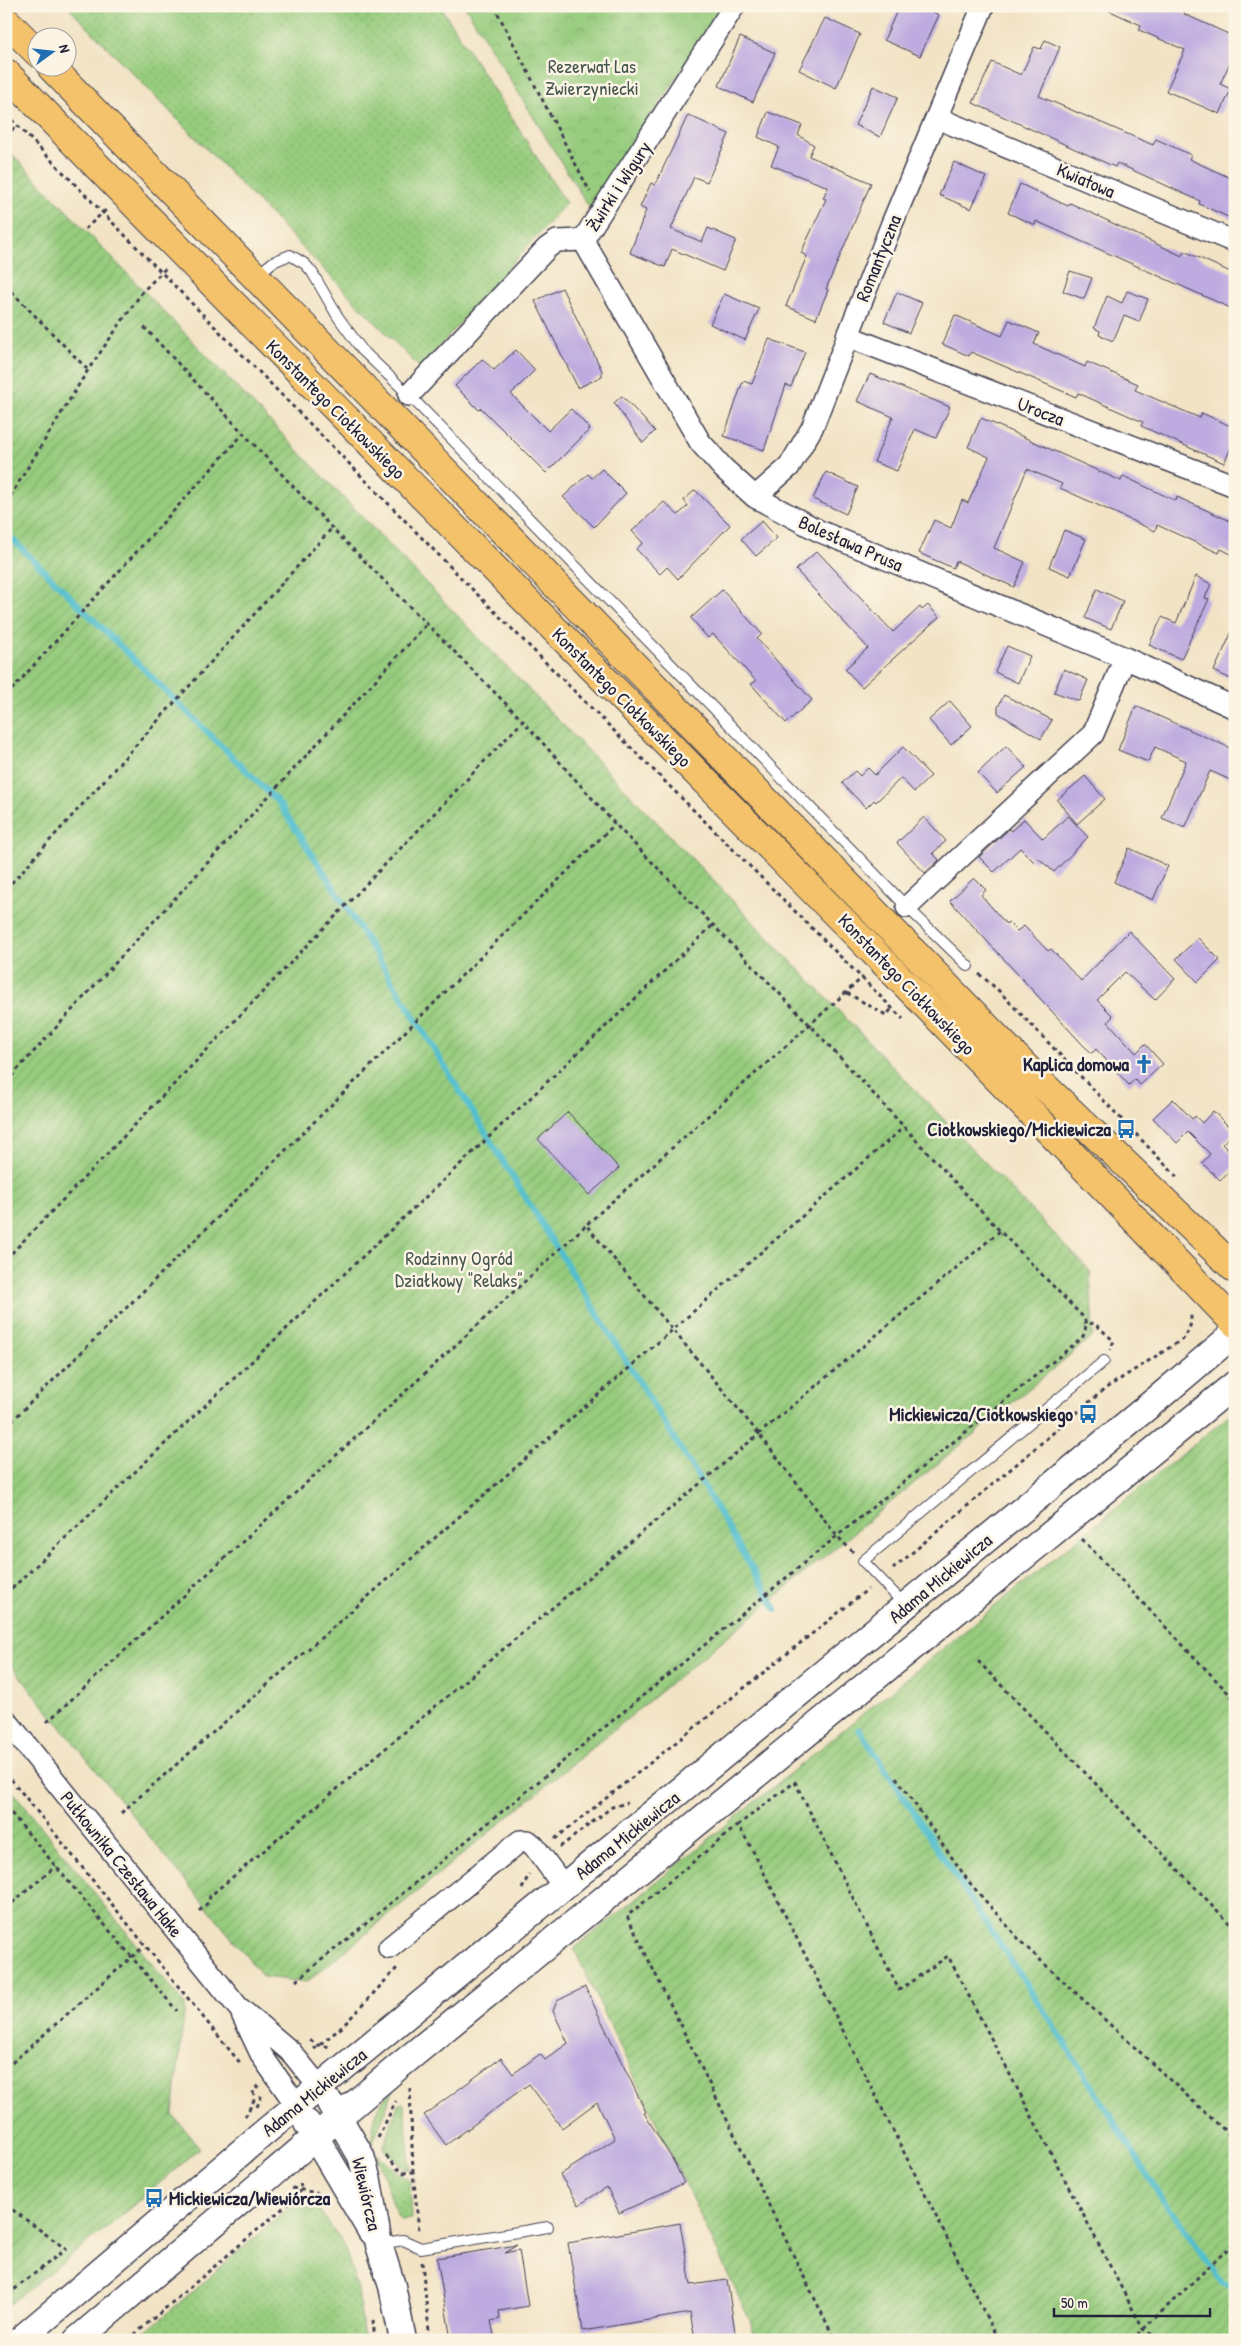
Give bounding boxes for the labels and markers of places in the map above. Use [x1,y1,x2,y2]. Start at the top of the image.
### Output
place label: Kaplica domowa [1023,1051,1130,1078]
church icon: Kaplica domowa [1133,1053,1155,1075]
place label: Ciołkowskiego/Mickiewicza [927,1116,1112,1143]
bus stop icon: Ciołkowskiego/Mickiewicza [1115,1118,1137,1140]
place label: Mickiewicza/Ciołkowskiego [889,1401,1073,1428]
bus stop icon: Mickiewicza/Ciołkowskiego [1077,1403,1099,1425]
place label: Mickiewicza/Wiewiórcza [169,2185,331,2211]
bus stop icon: Mickiewicza/Wiewiórcza [143,2187,165,2209]

